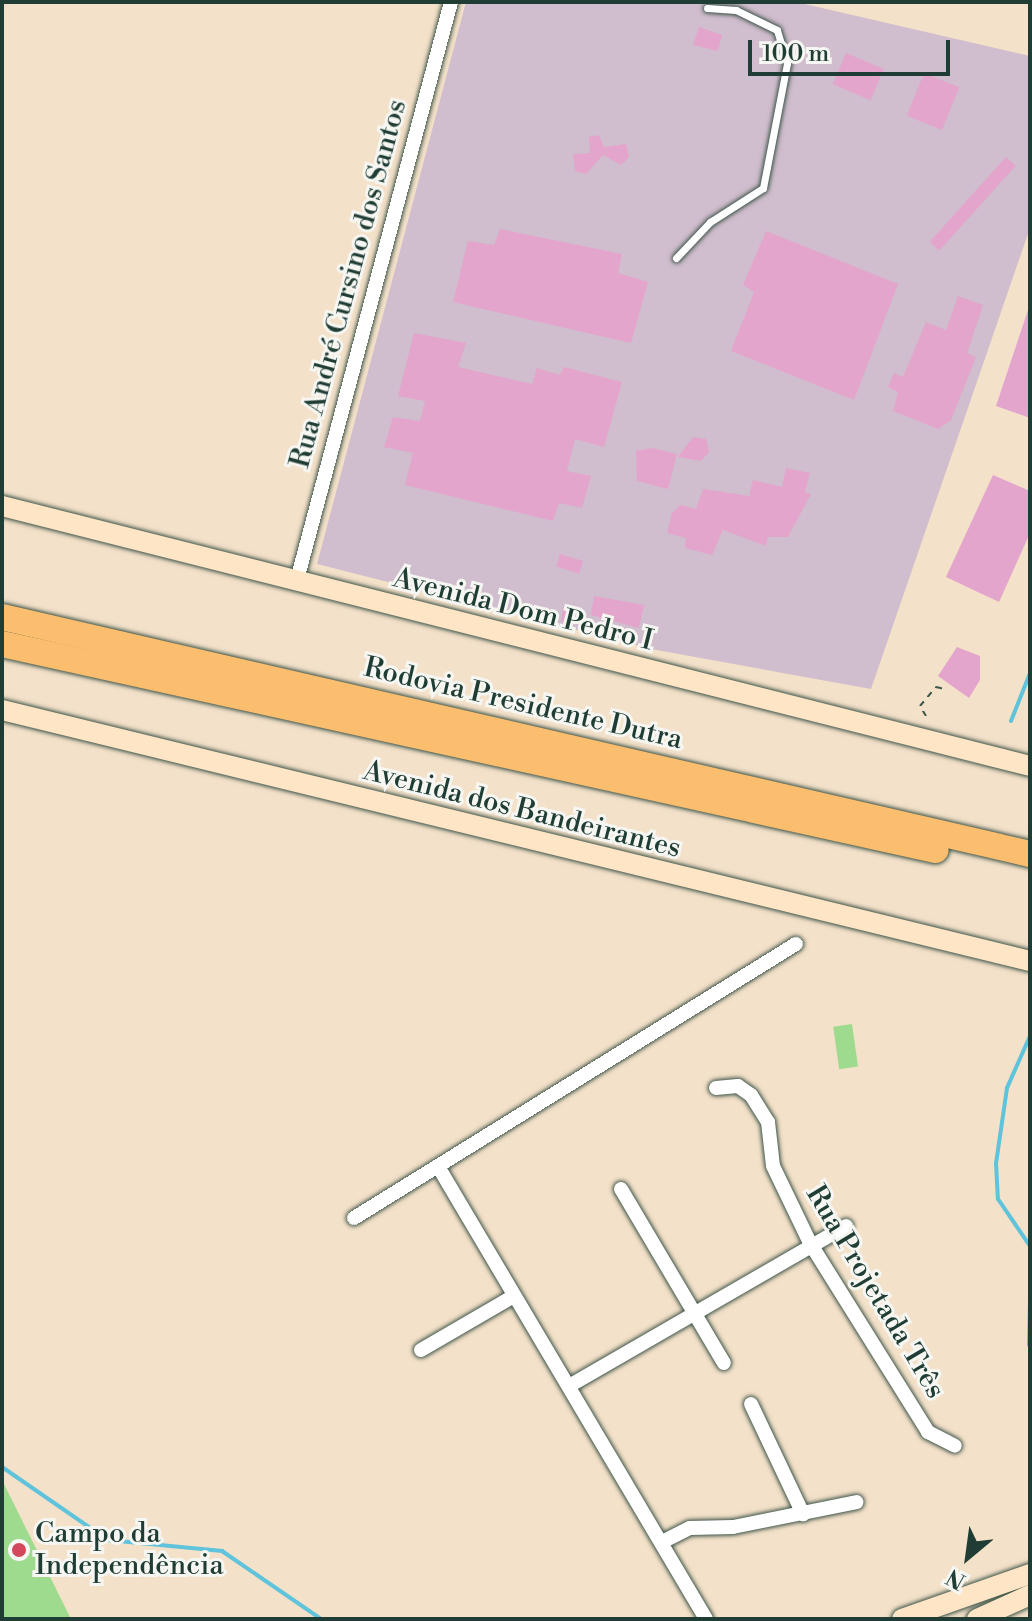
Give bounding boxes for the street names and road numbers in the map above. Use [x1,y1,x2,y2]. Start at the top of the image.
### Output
street label: Rua André Cursino dos Santos [284,96,414,472]
street label: Avenida Dom Pedro I [390,561,656,659]
street label: Rodovia Presidente Dutra [360,651,686,757]
street label: Avenida dos Bandeirantes [360,754,684,866]
street label: Rua Projetada Três [798,1179,952,1405]

